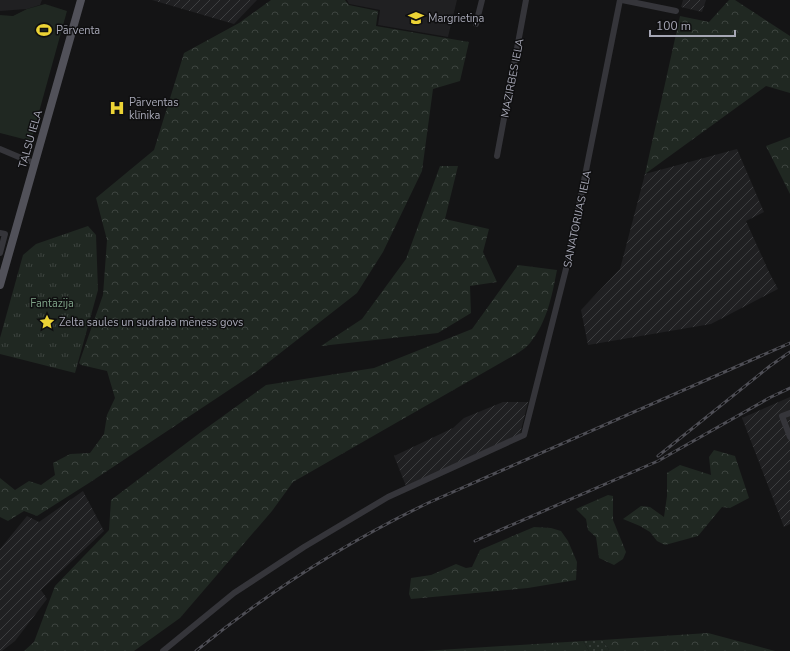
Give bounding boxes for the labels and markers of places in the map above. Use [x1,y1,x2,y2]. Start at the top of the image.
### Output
school or university icon: Margrietiņa [407,9,425,27]
place label: Margrietiņa [428,11,485,26]
sports icon: Pārventa [35,21,53,39]
place label: Pārventa [56,23,100,38]
place label: Pārventas klīnika [129,95,178,123]
hospital icon: Pārventas klīnika [108,99,126,117]
place icon: Zelta saules un sudraba mēness govs [38,313,56,331]
place label: Zelta saules un sudraba mēness govs [59,315,243,330]

